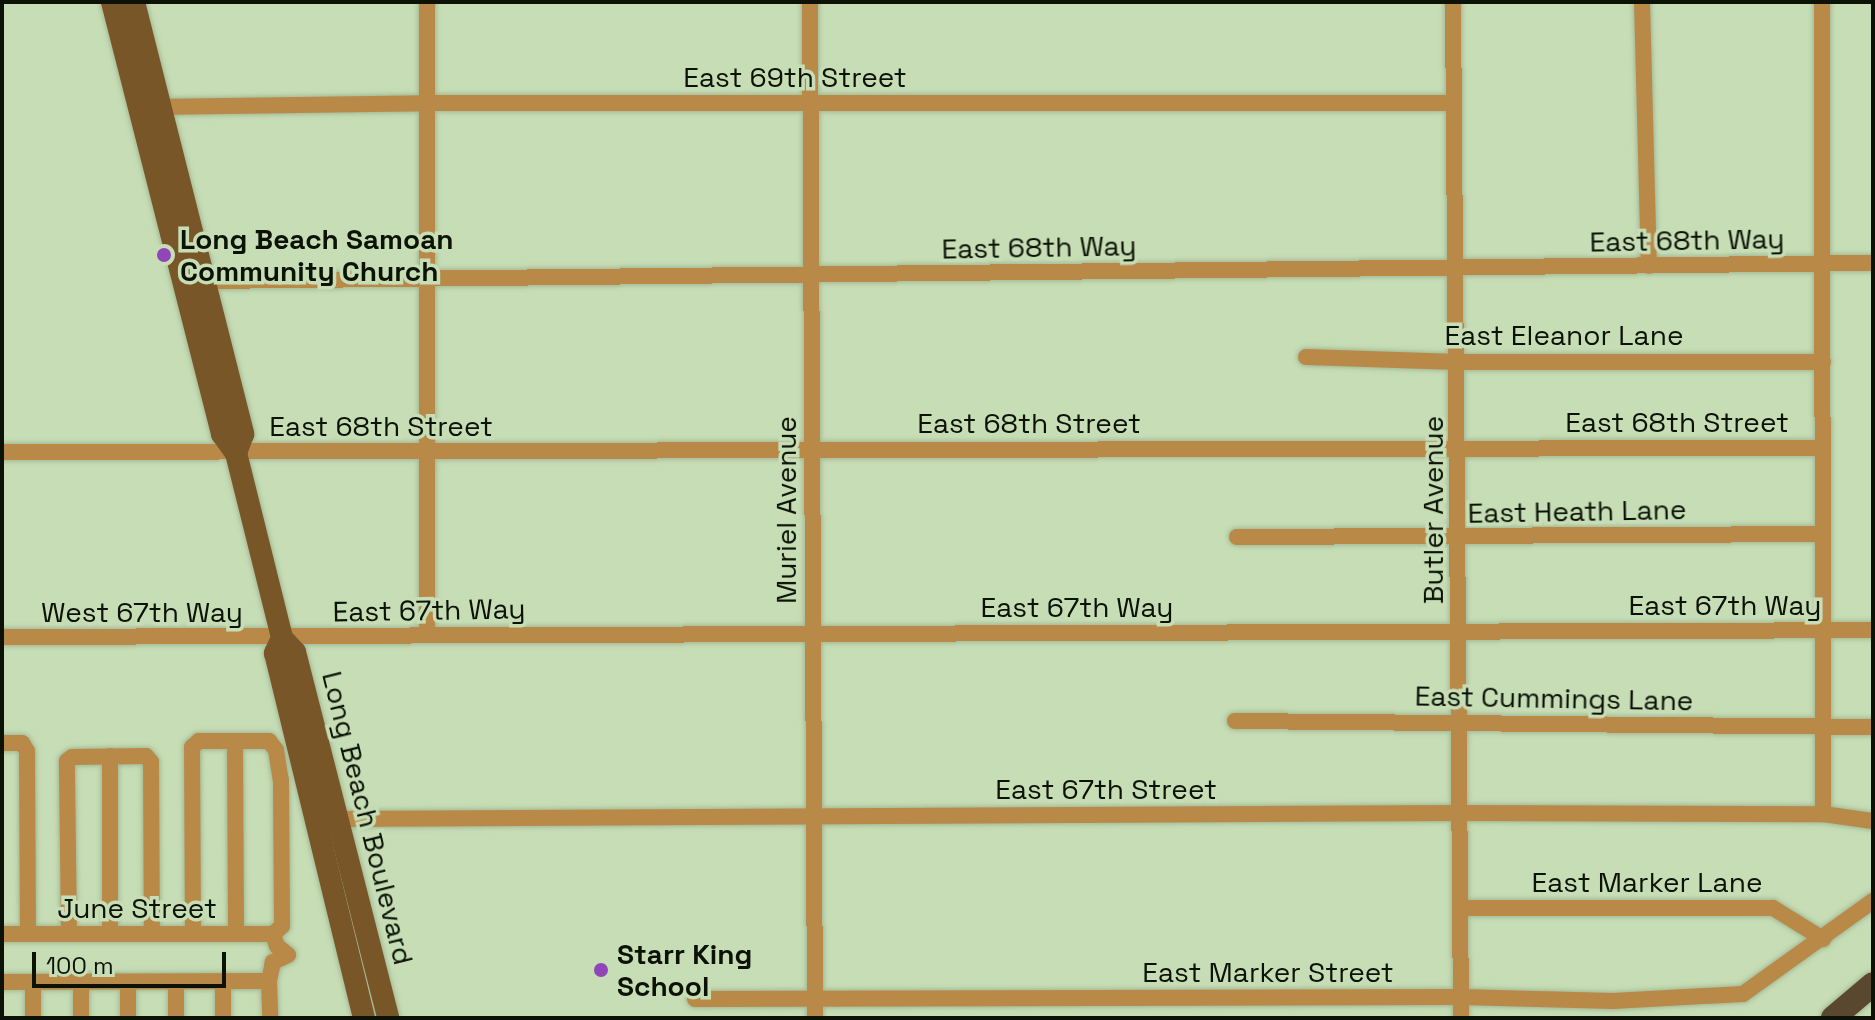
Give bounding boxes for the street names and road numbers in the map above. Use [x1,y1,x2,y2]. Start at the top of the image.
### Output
street label: East 69th Street [683,60,907,94]
street label: East 68th Way [1589,221,1785,259]
street label: East 68th Way [941,228,1137,266]
street label: East Eleanor Lane [1445,318,1683,352]
street label: East 68th Street [1565,405,1789,439]
street label: East 68th Street [917,406,1141,440]
street label: East 68th Street [269,409,493,443]
street label: Muriel Avenue [769,416,803,604]
street label: Butler Avenue [1416,416,1450,604]
street label: East Heath Lane [1467,492,1687,530]
street label: East 67th Way [1628,588,1822,622]
street label: East 67th Way [980,590,1174,624]
street label: East 67th Way [332,592,526,628]
street label: West 67th Way [41,595,243,629]
street label: Long Beach Boulevard [315,668,421,968]
street label: East Cummings Lane [1414,679,1694,717]
street label: East 67th Street [995,772,1217,806]
street label: East Marker Lane [1532,865,1762,899]
street label: June Street [57,891,217,925]
street label: East Marker Street [1142,955,1394,989]

